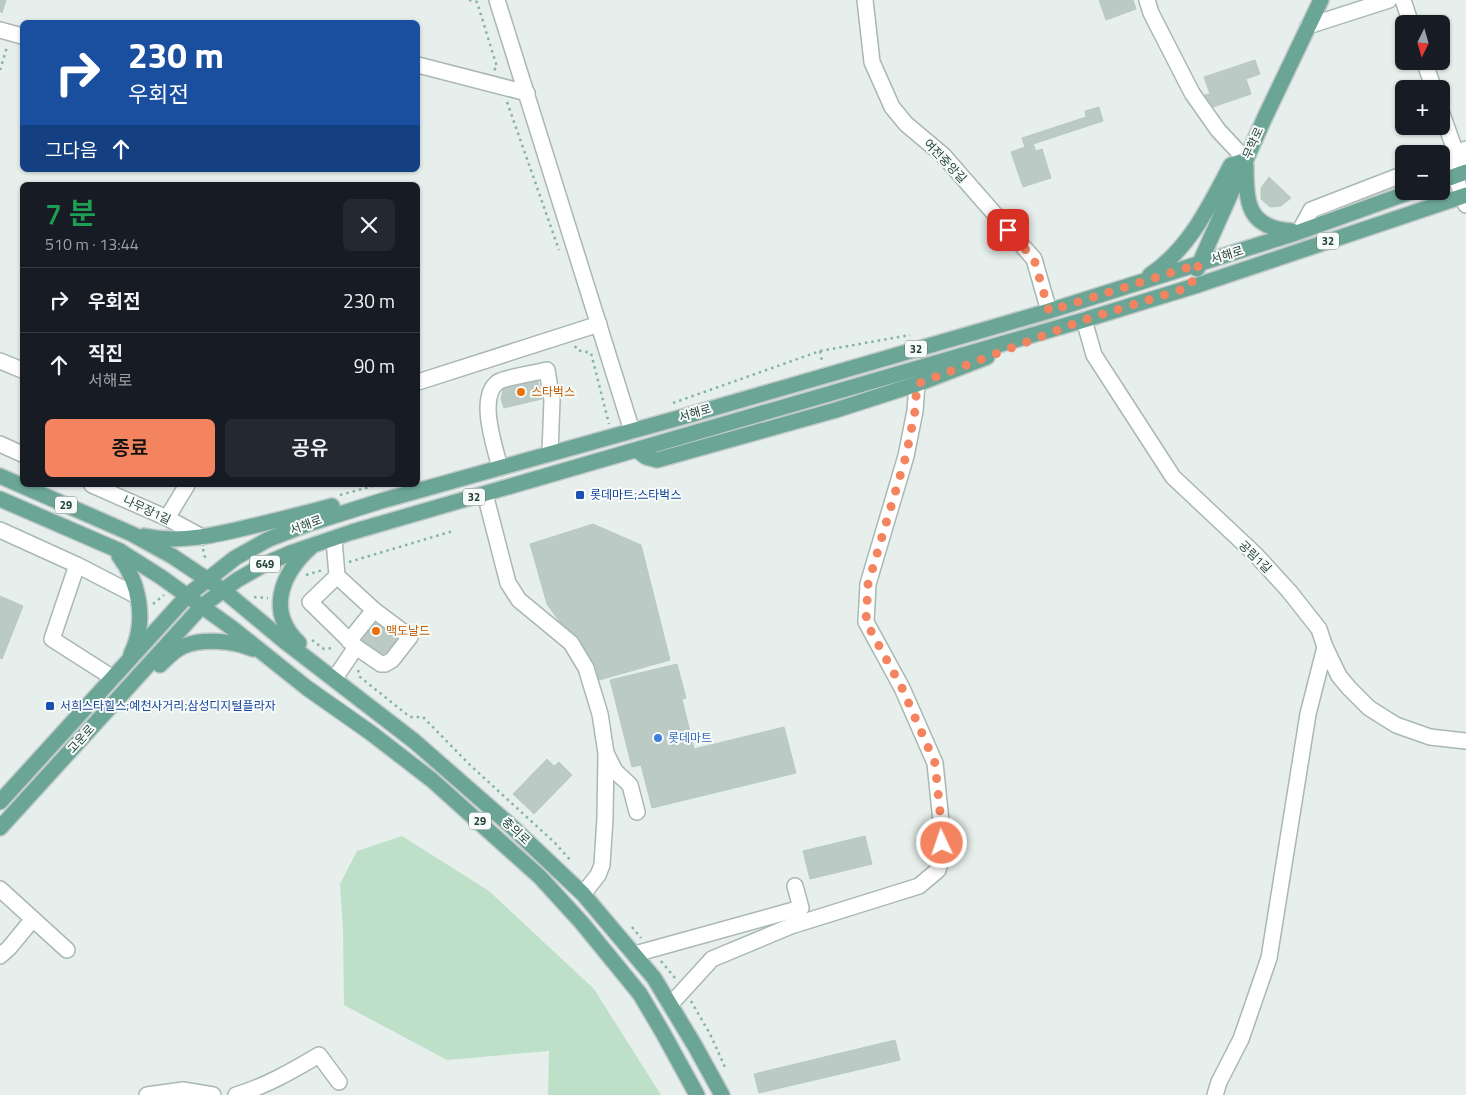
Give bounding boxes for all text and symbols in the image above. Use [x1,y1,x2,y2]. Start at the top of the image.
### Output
north arrow [1395,15,1450,70]
map controls [1395,15,1450,200]
text: 230 m [128,28,224,82]
icon: right [45,40,110,105]
text: 우회전 [128,77,189,111]
button: + [1395,80,1450,135]
street label: 무학로 [1237,124,1268,162]
street label: 여전중앙길 [919,134,971,187]
text: 그다음 [45,135,97,164]
icon: ahead [107,135,135,163]
button: − [1395,145,1450,200]
text: 7 분 [45,190,96,236]
button: close [343,199,395,251]
pin [987,209,1029,251]
icon: arrive [994,216,1022,244]
text: 510 m · 13:44 [45,232,139,256]
road number: 32 [1317,232,1339,250]
street label: 서해로 [1208,241,1245,268]
icon: right [45,286,73,314]
text: 우회전 [88,286,140,315]
text: 230 m [343,286,395,315]
text: 직진 [88,338,123,367]
road number: 32 [905,340,927,358]
icon: ahead [45,351,73,379]
text: 90 m [354,351,395,380]
text: 서해로 [88,368,132,392]
place label: 스타벅스 [531,382,575,401]
marker: 스타벅스 [515,386,527,398]
street label: 서해로 [676,399,713,426]
button: 종료 [45,419,215,477]
button: 공유 [225,419,395,477]
place label: 롯데마트;스타벅스 [590,485,681,504]
road number: 32 [463,488,485,506]
marker: 롯데마트;스타벅스 [574,489,586,501]
street label: 나무장1길 [120,490,174,529]
road number: 29 [55,496,77,514]
street label: 서해로 [287,510,325,539]
street label: 공림1길 [1234,536,1276,577]
road number: 649 [250,556,280,572]
place label: 맥도날드 [386,621,430,640]
marker: 맥도날드 [370,625,382,637]
place label: 서희스타힐스;예천사거리;삼성디지털플라자 [60,696,276,715]
marker: 서희스타힐스;예천사거리;삼성디지털플라자 [44,700,56,712]
street label: 고운로 [62,720,99,757]
place label: 롯데마트 [668,728,712,747]
marker: 롯데마트 [652,732,664,744]
road number: 29 [469,812,491,829]
street label: 충의로 [498,812,535,849]
position arrow [915,816,967,868]

